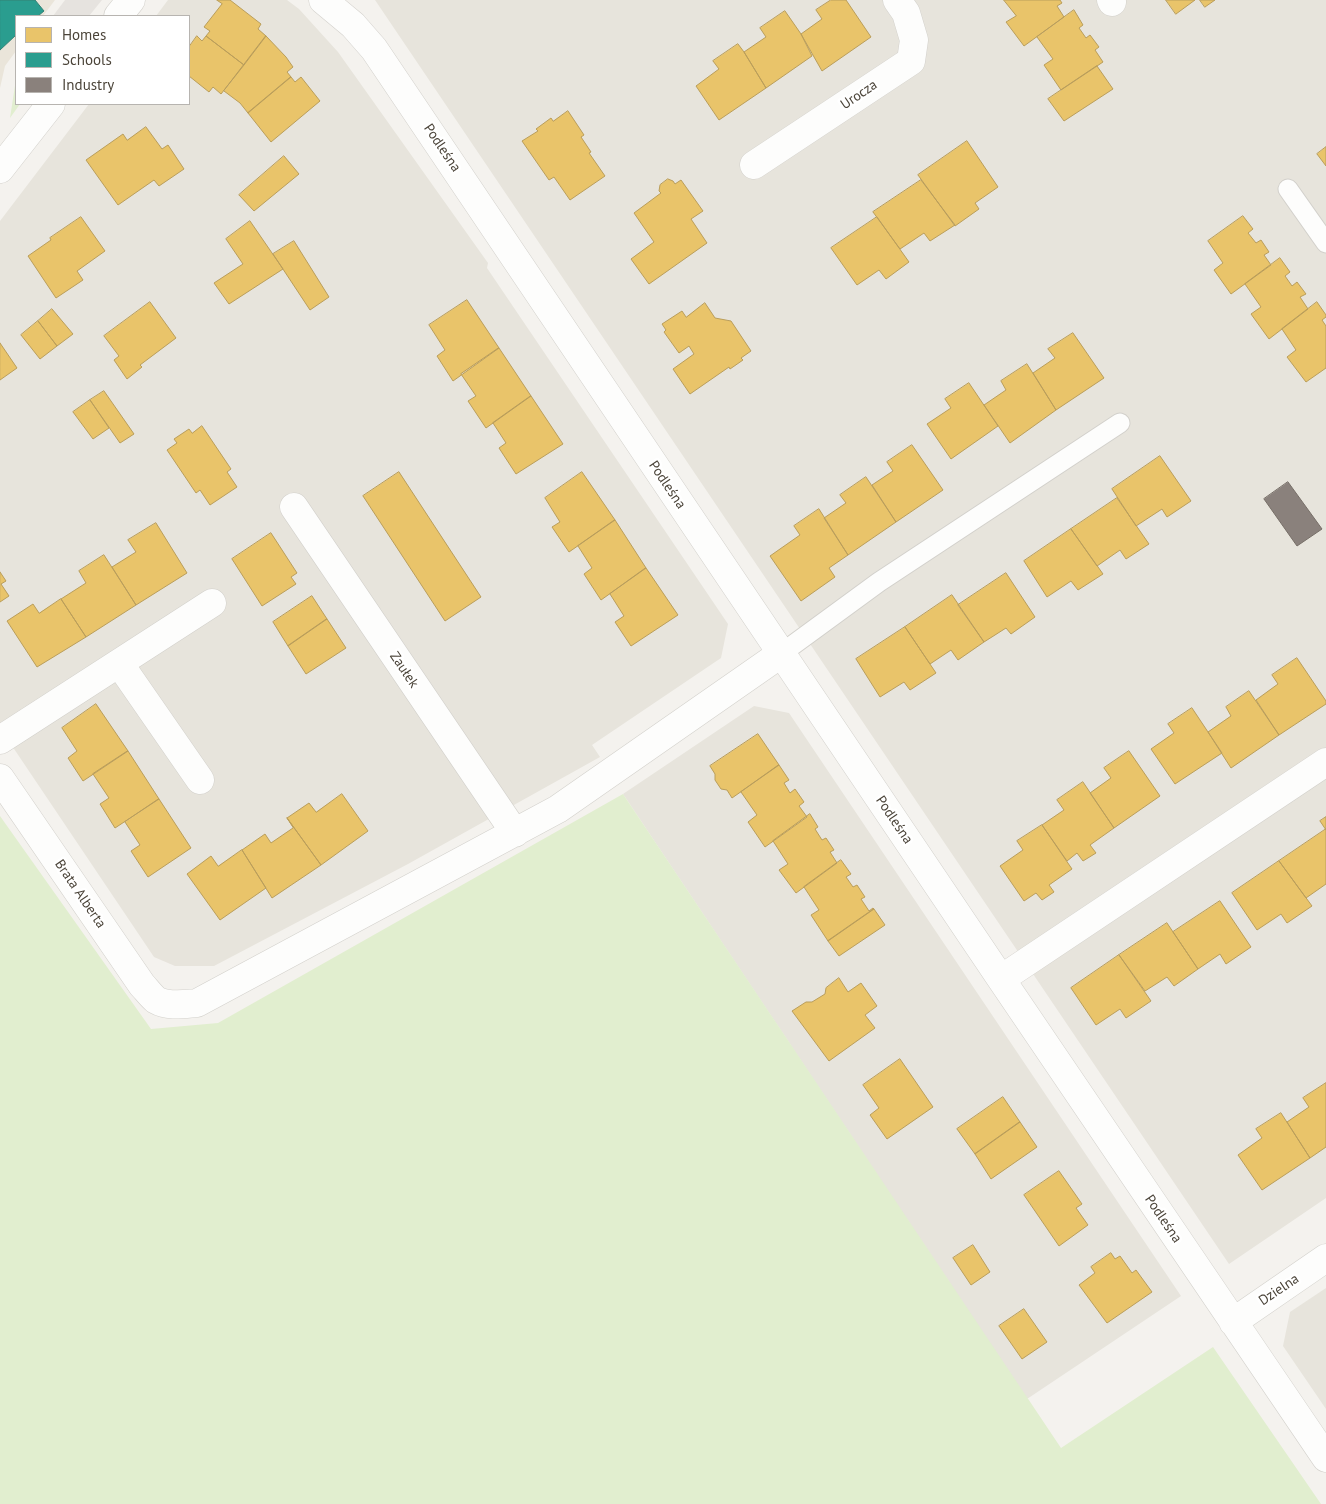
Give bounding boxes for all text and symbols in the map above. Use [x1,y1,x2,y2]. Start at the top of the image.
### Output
legend [15,15,190,105]
text: Homes [62,25,106,44]
text: Schools [62,50,112,69]
text: Industry [62,75,114,94]
street label: Urocza [837,77,881,113]
street label: Podleśna [420,121,464,175]
street label: Podleśna [645,458,689,512]
street label: Zaułek [386,649,422,691]
street label: Podleśna [872,793,916,847]
street label: Brata Alberta [51,857,109,931]
street label: Podleśna [1141,1192,1185,1246]
street label: Dzielna [1256,1271,1302,1309]

